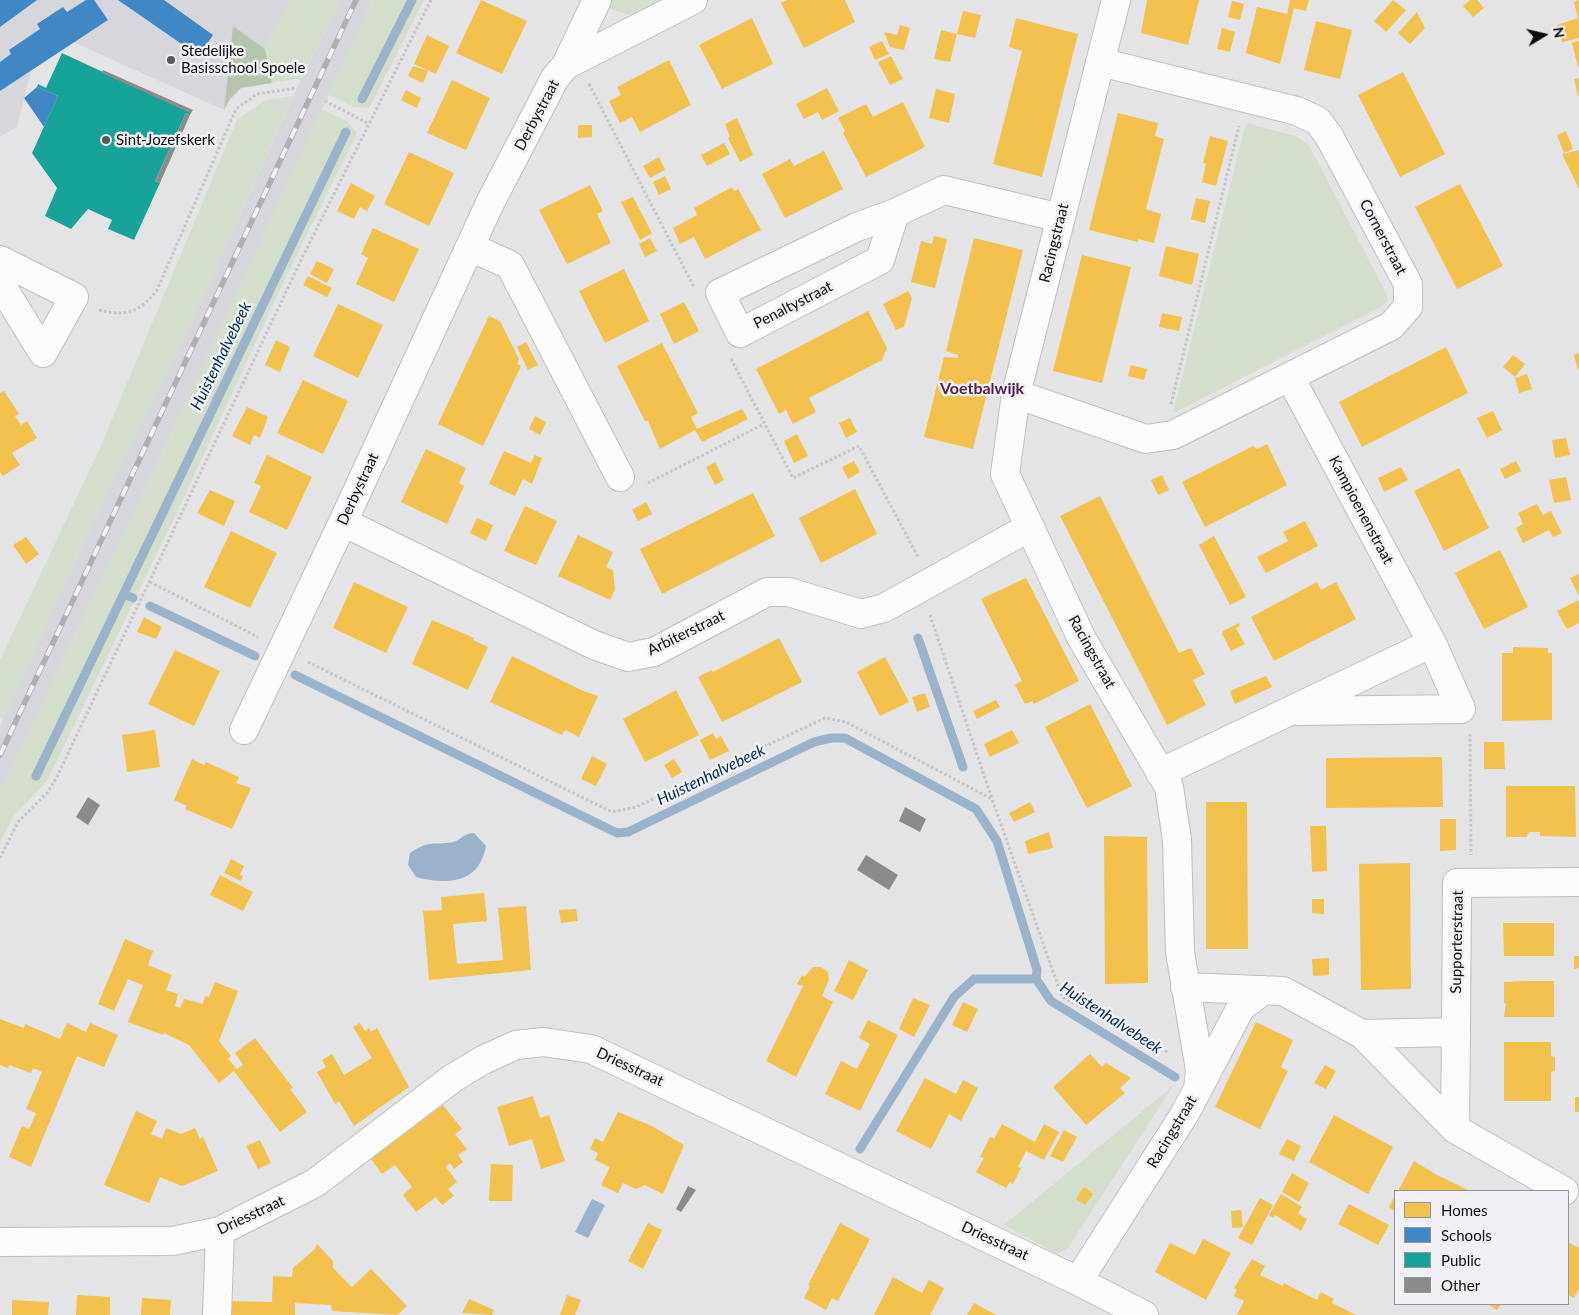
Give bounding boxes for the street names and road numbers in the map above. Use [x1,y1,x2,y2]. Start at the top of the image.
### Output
street label: Derbystraat [511,76,563,154]
street label: Cornerstraat [1356,196,1410,278]
street label: Racingstraat [1035,201,1073,285]
street label: Penaltystraat [750,277,836,333]
street label: Derbystraat [333,450,383,528]
street label: Kampioenenstraat [1325,453,1397,567]
street label: Arbiterstraat [644,607,728,659]
street label: Racingstraat [1064,612,1120,692]
street label: Supporterstraat [1447,890,1467,994]
street label: Driesstraat [594,1044,666,1090]
street label: Racingstraat [1143,1093,1201,1171]
street label: Driesstraat [215,1192,287,1238]
street label: Driesstraat [959,1218,1031,1264]

